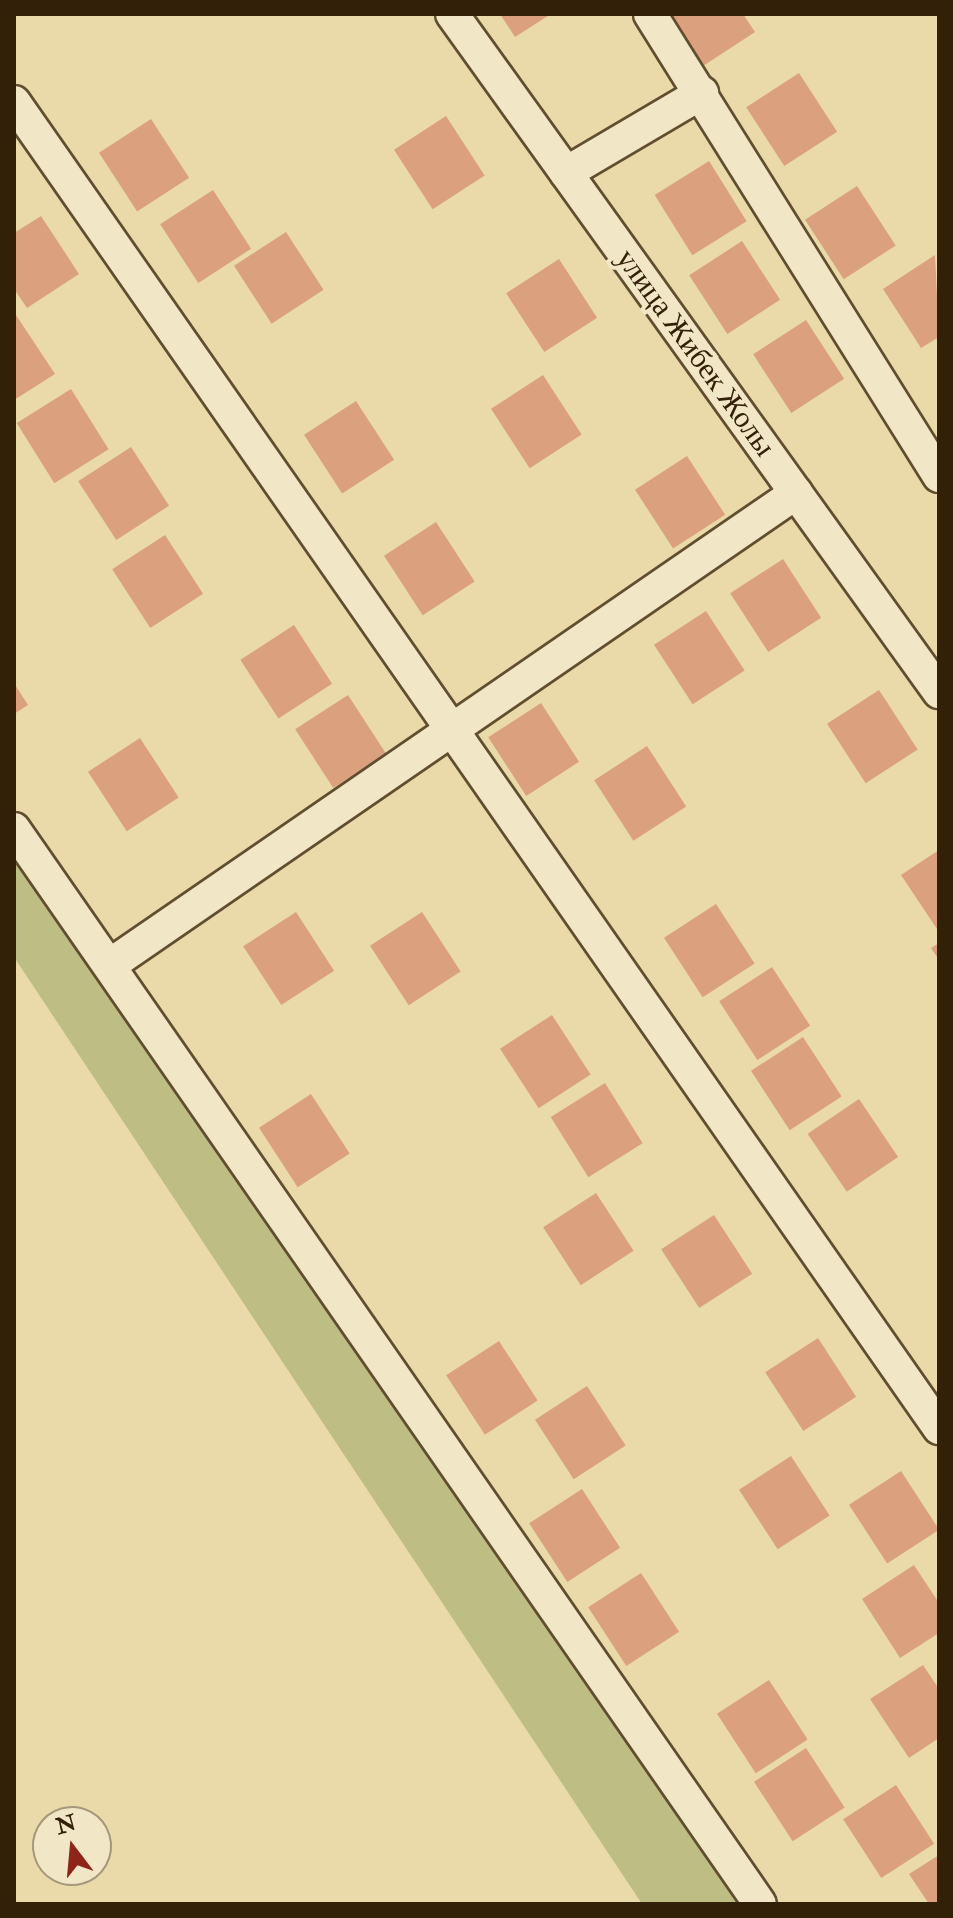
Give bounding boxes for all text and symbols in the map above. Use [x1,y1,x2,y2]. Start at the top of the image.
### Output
street label: улица Жибек Жолы [608,242,782,464]
north arrow [32,1806,112,1886]
text: N [53,1809,79,1841]

